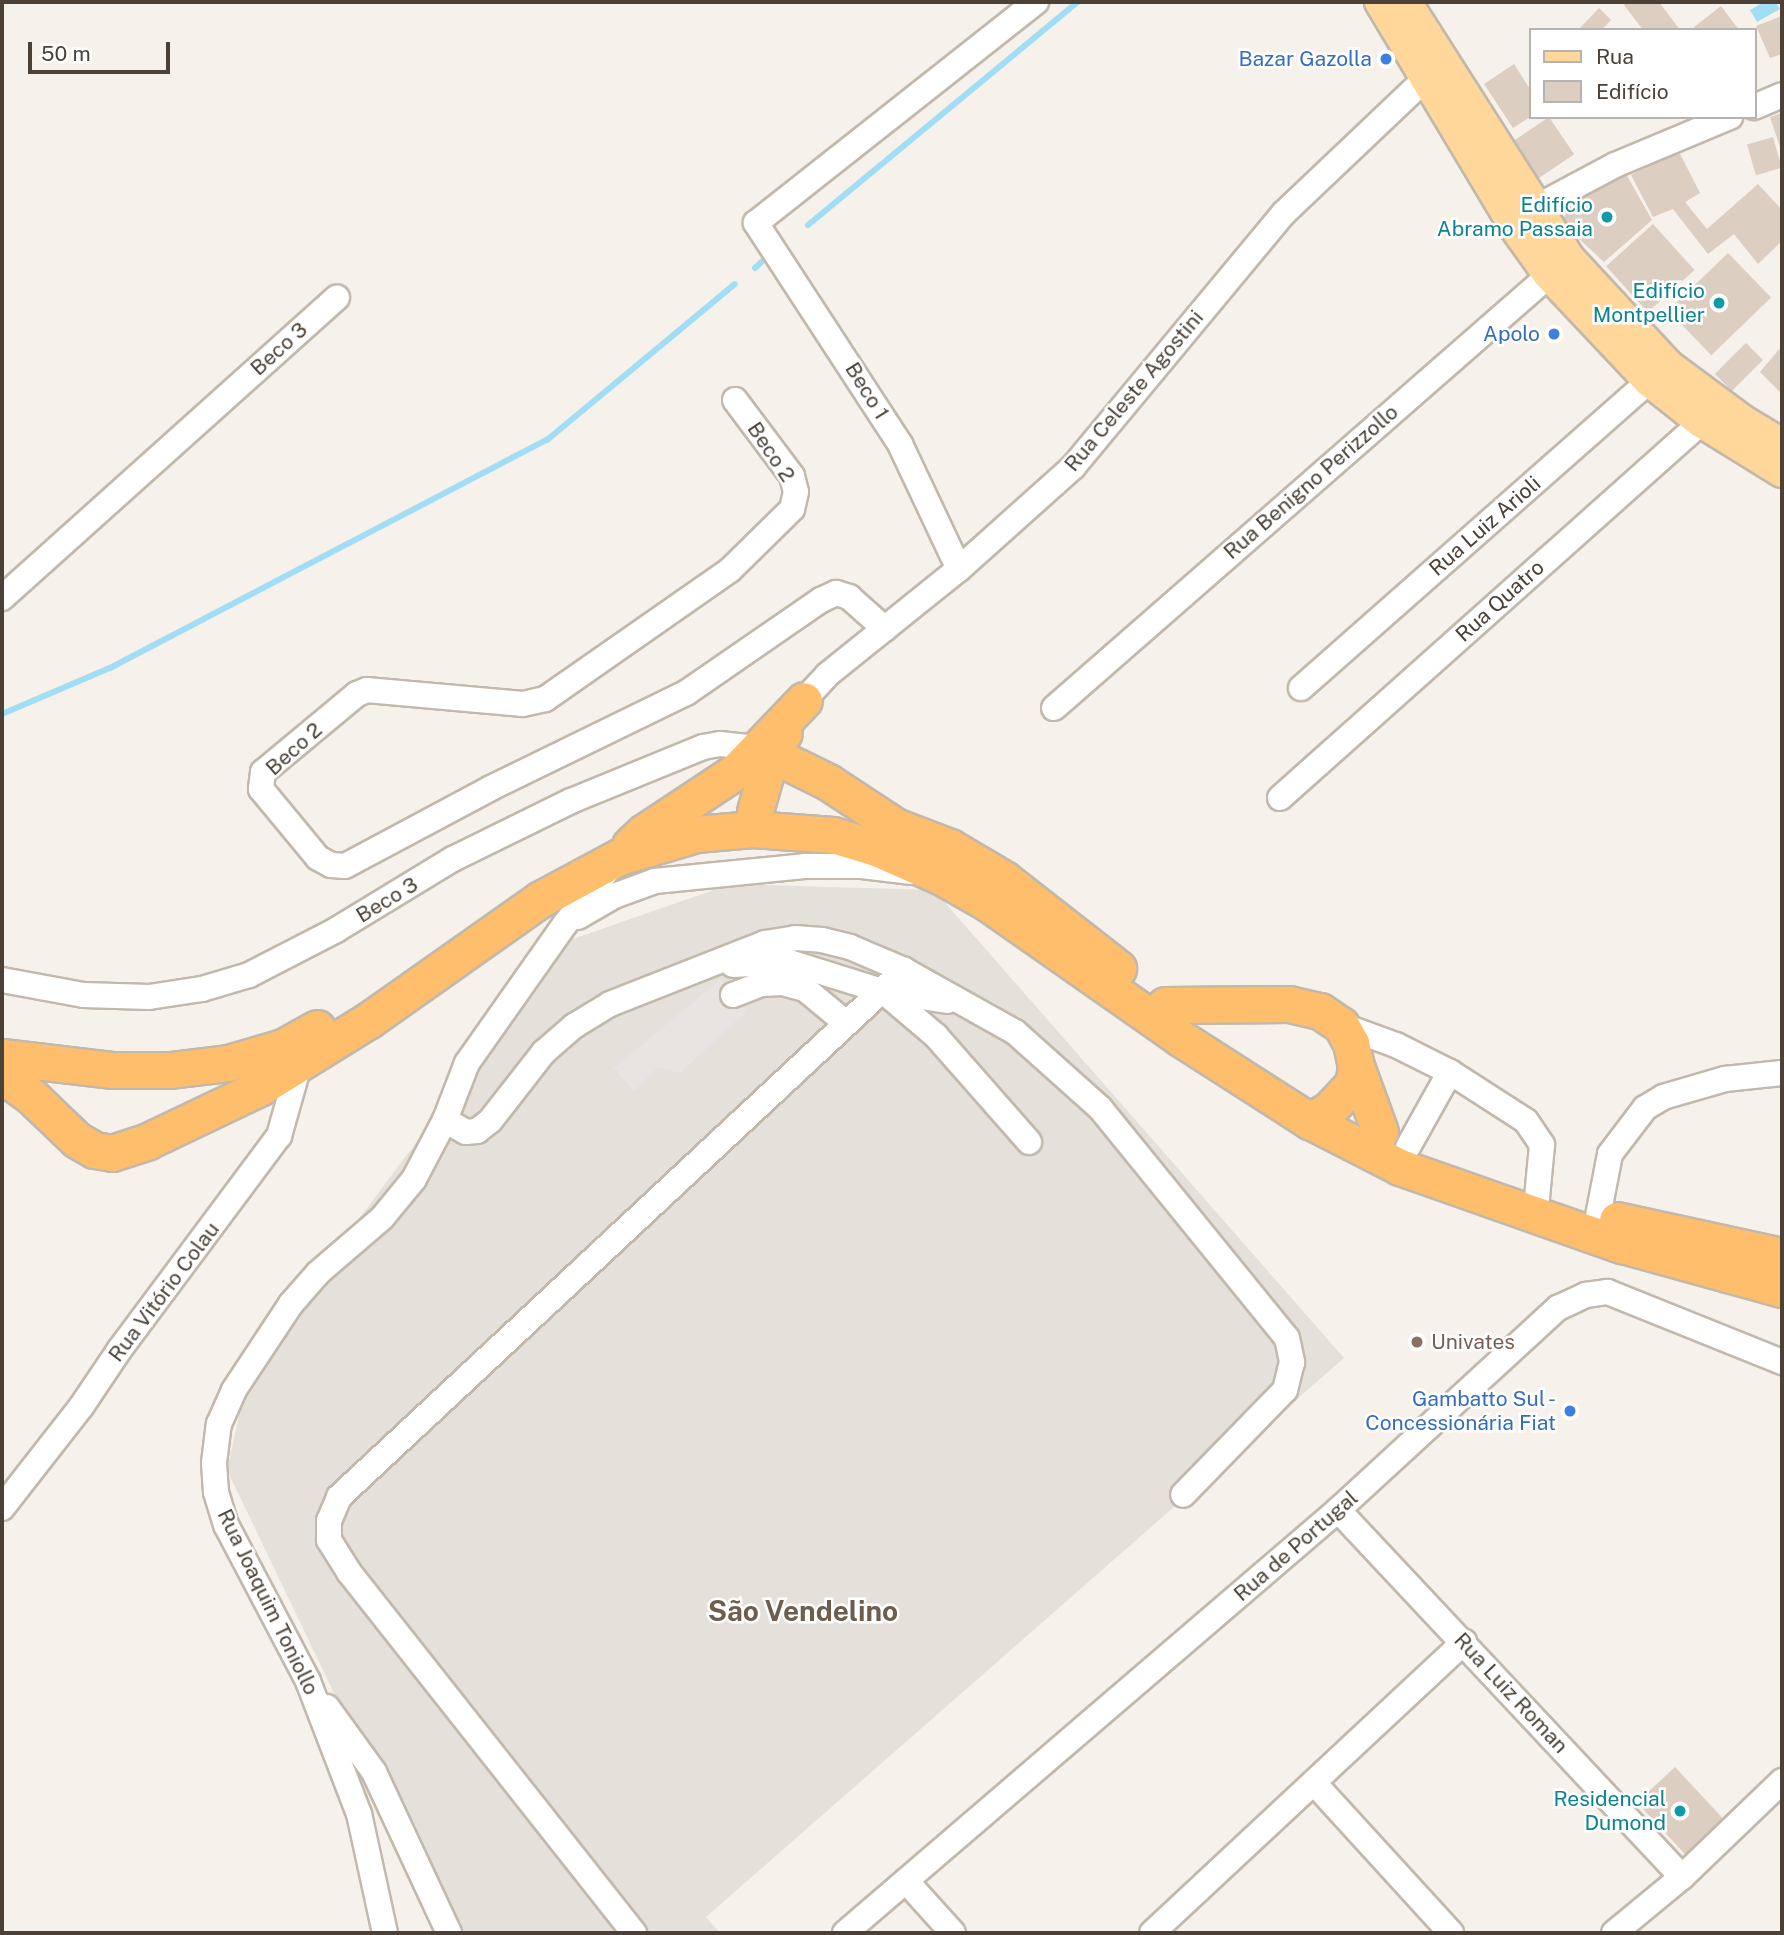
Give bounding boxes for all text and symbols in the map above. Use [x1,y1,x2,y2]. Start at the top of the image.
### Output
scale bar [32,28,173,72]
legend [1528,28,1756,119]
text: 50 m [41,41,91,66]
text: Rua [1596,44,1634,69]
place label: Bazar Gazolla [1238,46,1372,72]
marker: Bazar Gazolla [1378,51,1394,67]
text: Edifício [1596,79,1669,104]
place label: Edifício Abramo Passaia [1437,192,1593,242]
marker: Edifício Abramo Passaia [1599,209,1615,225]
place label: Edifício Montpellier [1593,278,1705,328]
marker: Edifício Montpellier [1711,295,1727,311]
street label: Rua Celeste Agostini [1059,305,1209,477]
street label: Beco 3 [245,317,313,381]
place label: Apolo [1483,321,1540,347]
marker: Apolo [1546,326,1562,342]
street label: Beco 1 [840,358,894,424]
street label: Rua Benigno Perizzollo [1219,399,1403,565]
street label: Beco 2 [742,417,800,487]
street label: Rua Luiz Arioli [1424,471,1546,581]
street label: Rua Quatro [1451,555,1549,647]
street label: Beco 2 [261,717,327,781]
street label: Beco 3 [352,872,422,928]
street label: Rua Vitório Colau [103,1217,225,1367]
place label: Univates [1431,1329,1515,1355]
marker: Univates [1409,1334,1425,1350]
place label: Gambatto Sul - Concessionária Fiat [1365,1386,1556,1436]
marker: Gambatto Sul - Concessionária Fiat [1562,1403,1578,1419]
street label: Rua de Portugal [1229,1485,1363,1607]
street label: Rua Joaquim Toniollo [212,1505,324,1699]
district label: São Vendelino [708,1594,898,1628]
street label: Rua Luiz Roman [1449,1628,1573,1758]
place label: Residencial Dumond [1554,1786,1666,1836]
marker: Residencial Dumond [1672,1803,1688,1819]

